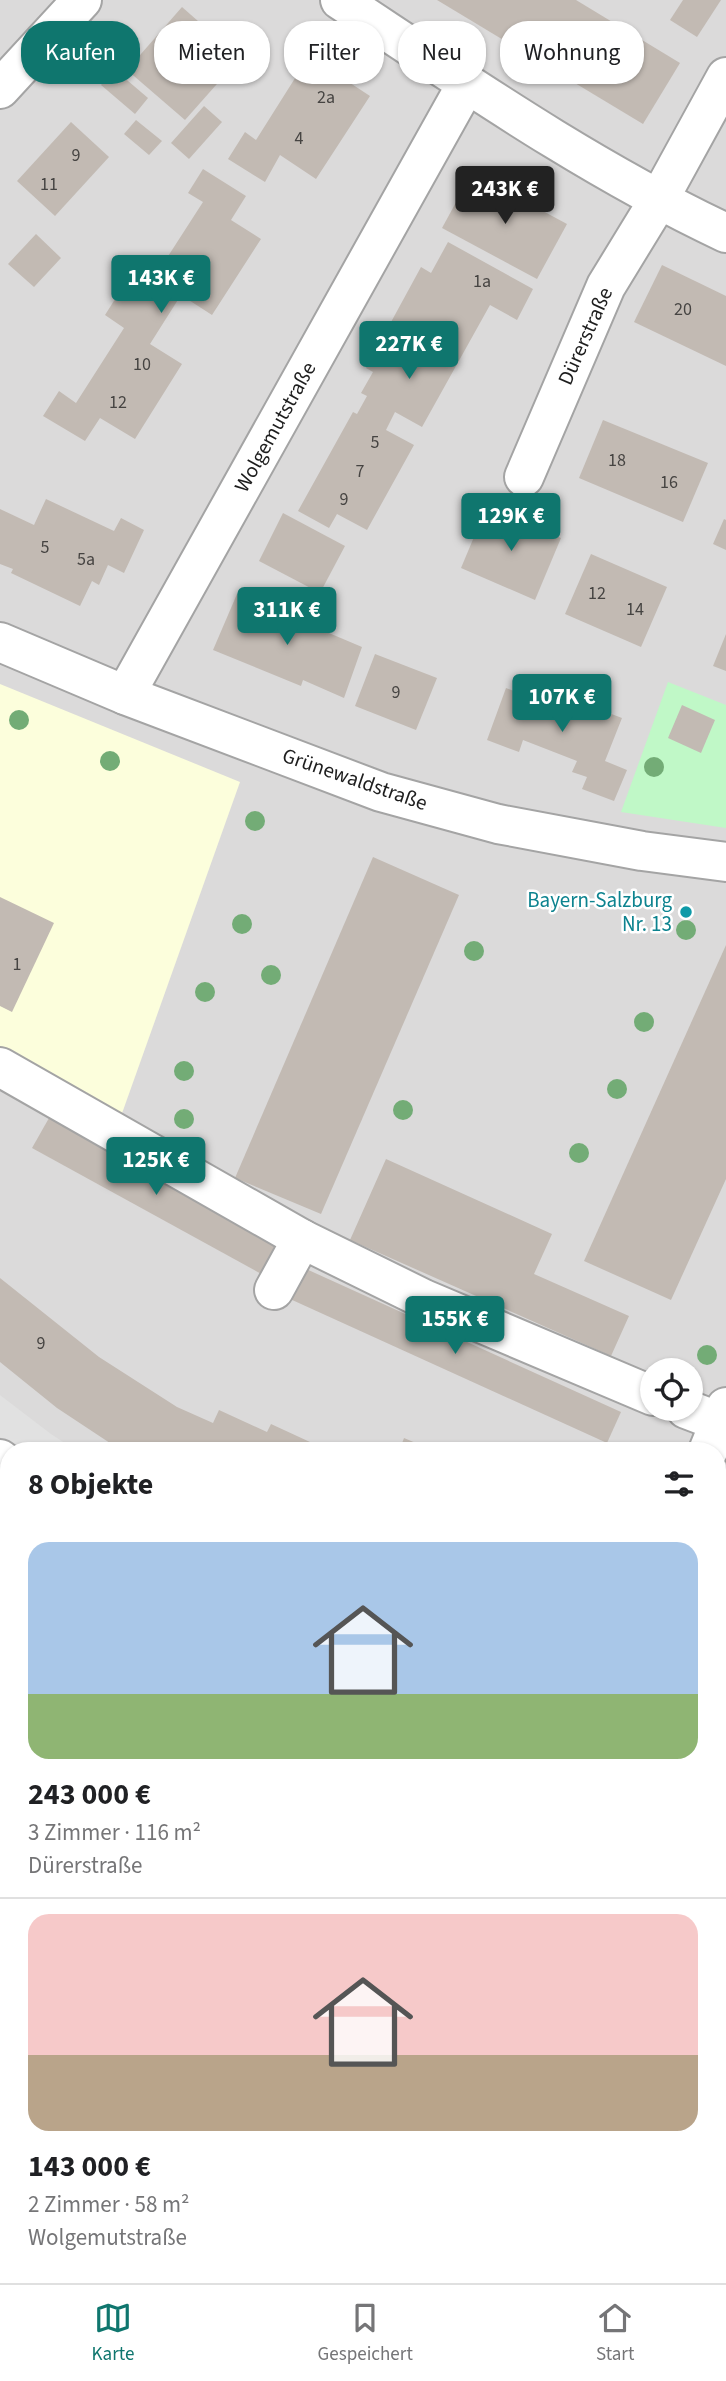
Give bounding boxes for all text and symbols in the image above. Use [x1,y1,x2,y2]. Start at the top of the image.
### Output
chip: Kaufen [21,21,140,84]
chip: Mieten [154,21,270,84]
chip: Filter [284,21,384,84]
chip: Neu [398,21,486,84]
chip: Wohnung [500,21,644,84]
house number: 2a [317,85,335,110]
house number: 4 [295,126,304,151]
house number: 9 [72,143,81,168]
pin: 243K € [448,166,562,226]
house number: 11 [40,172,58,197]
text: 243K € [471,172,539,205]
pin: 143K € [104,256,218,315]
text: 143K € [127,261,195,294]
house number: 1a [473,269,491,294]
street label: Dürerstraße [550,282,620,390]
house number: 20 [674,297,692,322]
pin: 227K € [352,322,466,381]
text: 227K € [375,327,443,360]
house number: 10 [133,352,151,377]
street label: Wolgemutstraße [227,356,323,498]
house number: 12 [109,390,127,415]
house number: 5 [371,430,380,455]
house number: 18 [608,448,626,473]
house number: 7 [356,459,365,484]
house number: 16 [660,470,678,495]
house number: 9 [340,487,349,512]
pin: 129K € [454,494,568,553]
text: 129K € [477,499,545,532]
house number: 5 [41,535,50,560]
house number: 5a [77,547,95,572]
house number: 12 [588,581,606,606]
pin: 311K € [230,588,344,647]
text: 311K € [253,593,321,626]
house number: 14 [626,597,644,622]
pin: 107K € [505,674,619,734]
house number: 9 [392,680,401,705]
text: 107K € [528,680,596,713]
street label: Grünewaldstraße [278,740,432,818]
place label: Bayern-Salzburg Nr. 13 [527,885,672,939]
marker: Bayern-Salzburg Nr. 13 [678,904,694,920]
house number: 1 [13,952,21,977]
pin: 125K € [99,1138,213,1197]
text: 125K € [122,1143,190,1176]
pin: 155K € [398,1296,512,1356]
text: 155K € [421,1302,489,1335]
house number: 9 [37,1331,46,1356]
map controls [640,1358,703,1421]
button: locate [640,1358,703,1421]
text: 8 Objekte [28,1463,153,1506]
icon: filters [660,1465,698,1503]
icon: home [300,1587,426,1713]
text: 243 000 € [28,1773,151,1816]
text: 3 Zimmer · 116 m² [28,1816,201,1849]
text: Dürerstraße [28,1849,142,1882]
icon: home [300,1959,426,2085]
text: 143 000 € [28,2145,151,2188]
text: 2 Zimmer · 58 m² [28,2188,190,2221]
text: Wolgemutstraße [28,2221,187,2254]
tab: Karte [92,2299,134,2368]
tab: Gespeichert [318,2299,413,2368]
tab: Start [596,2299,634,2368]

